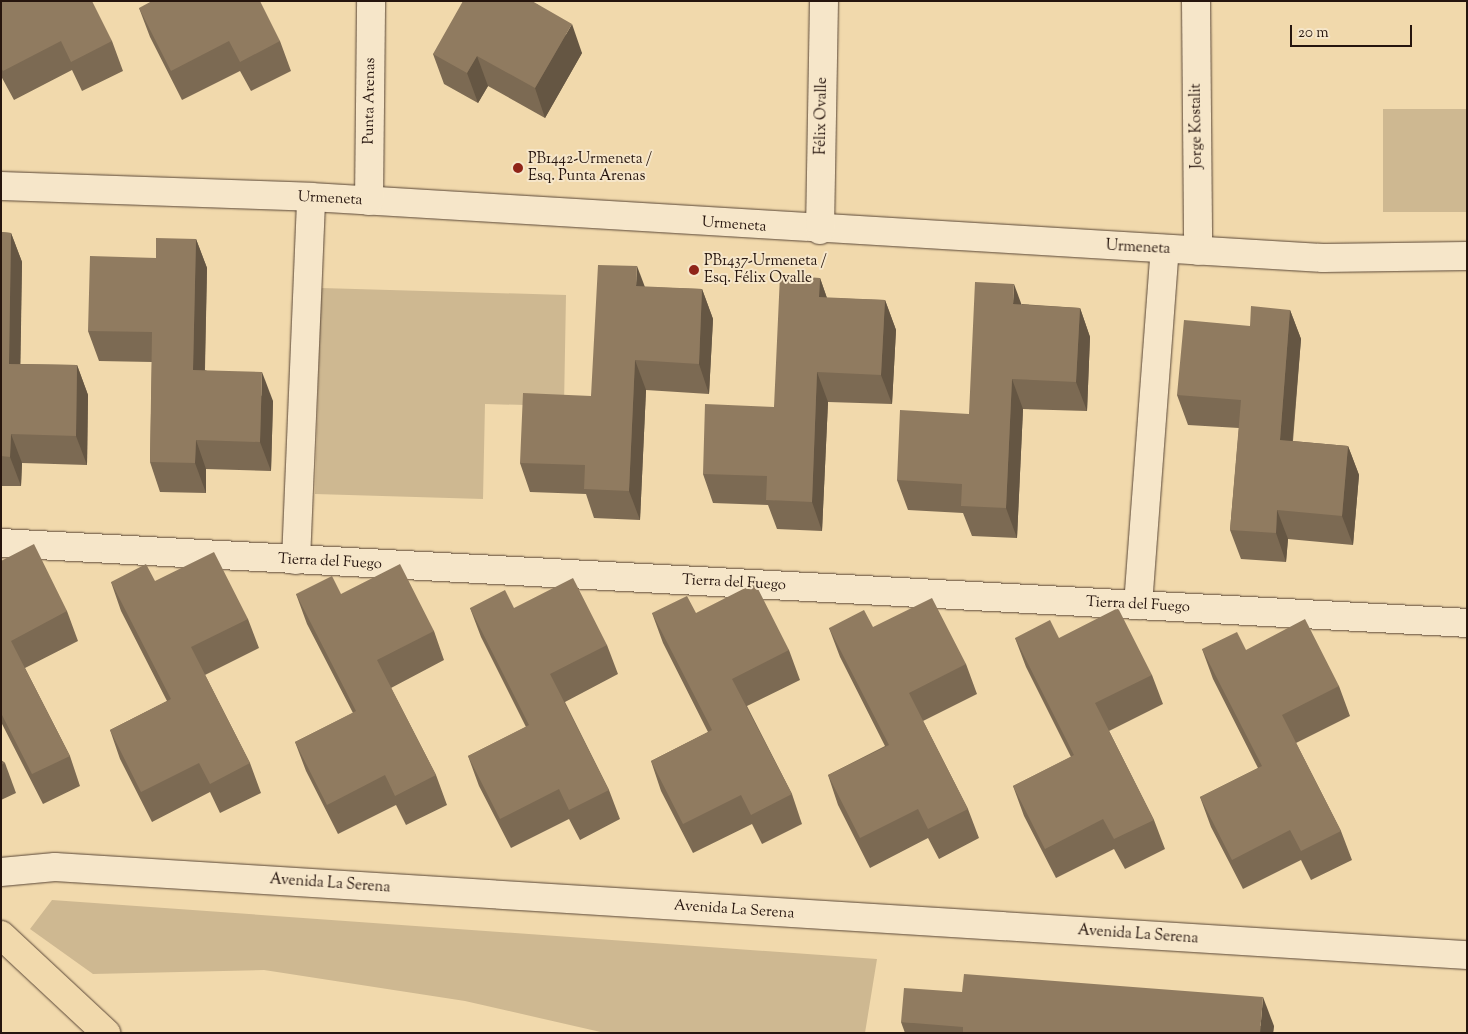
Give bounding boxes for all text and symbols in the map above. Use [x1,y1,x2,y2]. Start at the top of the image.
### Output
scale bar [1293,15,1416,47]
text: 20 m [1298,23,1329,44]
street label: Punta Arenas [360,57,380,145]
street label: Félix Ovalle [812,77,832,155]
street label: Jorge Kostalit [1187,83,1207,169]
place label: PB1442-Urmeneta / Esq. Punta Arenas [528,150,652,185]
marker: PB1442-Urmeneta / Esq. Punta Arenas [512,162,524,174]
street label: Urmeneta [297,188,363,210]
street label: Urmeneta [701,214,767,236]
street label: Urmeneta [1105,237,1171,259]
place label: PB1437-Urmeneta / Esq. Félix Ovalle [704,252,827,287]
marker: PB1437-Urmeneta / Esq. Félix Ovalle [688,264,700,276]
street label: Tierra del Fuego [278,550,382,574]
street label: Tierra del Fuego [682,571,786,595]
street label: Tierra del Fuego [1086,593,1190,617]
street label: Avenida La Serena [269,871,391,897]
street label: Avenida La Serena [673,897,795,923]
street label: Avenida La Serena [1077,922,1199,948]

